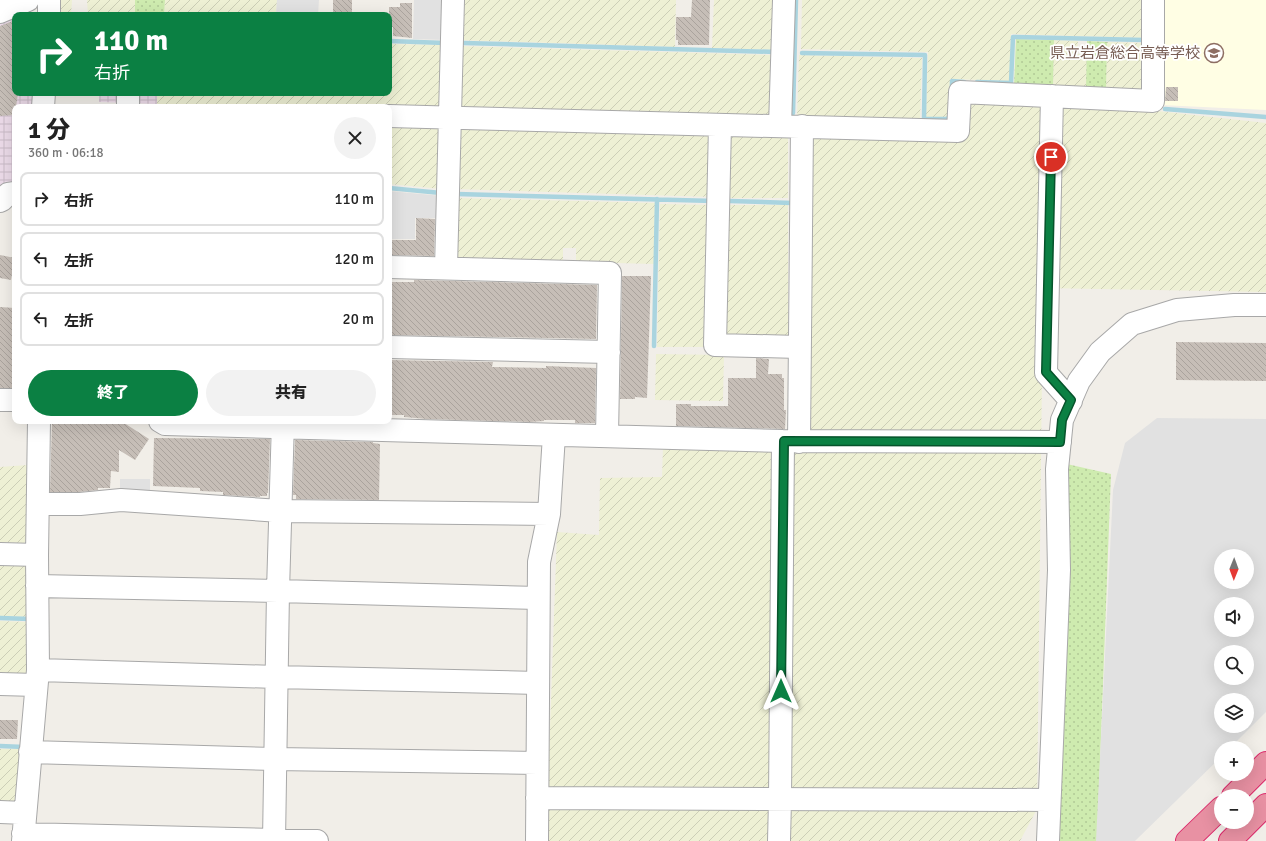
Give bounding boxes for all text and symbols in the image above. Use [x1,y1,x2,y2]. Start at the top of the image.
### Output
text: 110 m [94,24,168,58]
icon: right [28,28,80,80]
school or university icon: 県立岩倉総合高等学校 [1203,42,1225,64]
place label: 県立岩倉総合高等学校 [1050,44,1200,62]
text: 右折 [94,62,130,84]
text: 1 分 [28,115,70,145]
button: close [334,117,376,159]
pin [1034,140,1068,174]
text: 360 m · 06:18 [28,145,104,161]
icon: arrive [1040,146,1062,168]
icon: right [30,188,52,210]
text: 110 m [334,190,374,208]
text: 右折 [64,192,94,210]
icon: left [30,248,52,270]
text: 120 m [334,250,374,268]
text: 左折 [64,252,94,270]
icon: left [30,308,52,330]
text: 20 m [343,310,374,328]
text: 左折 [64,312,94,330]
button: 終了 [28,370,198,416]
button: 共有 [206,370,376,416]
north arrow [1214,549,1254,589]
map controls [1214,549,1254,829]
button: sound [1214,597,1254,637]
button: search [1214,645,1254,685]
position arrow [760,670,802,712]
button: layers [1214,693,1254,733]
button: + [1214,741,1254,781]
button: − [1214,789,1254,829]

